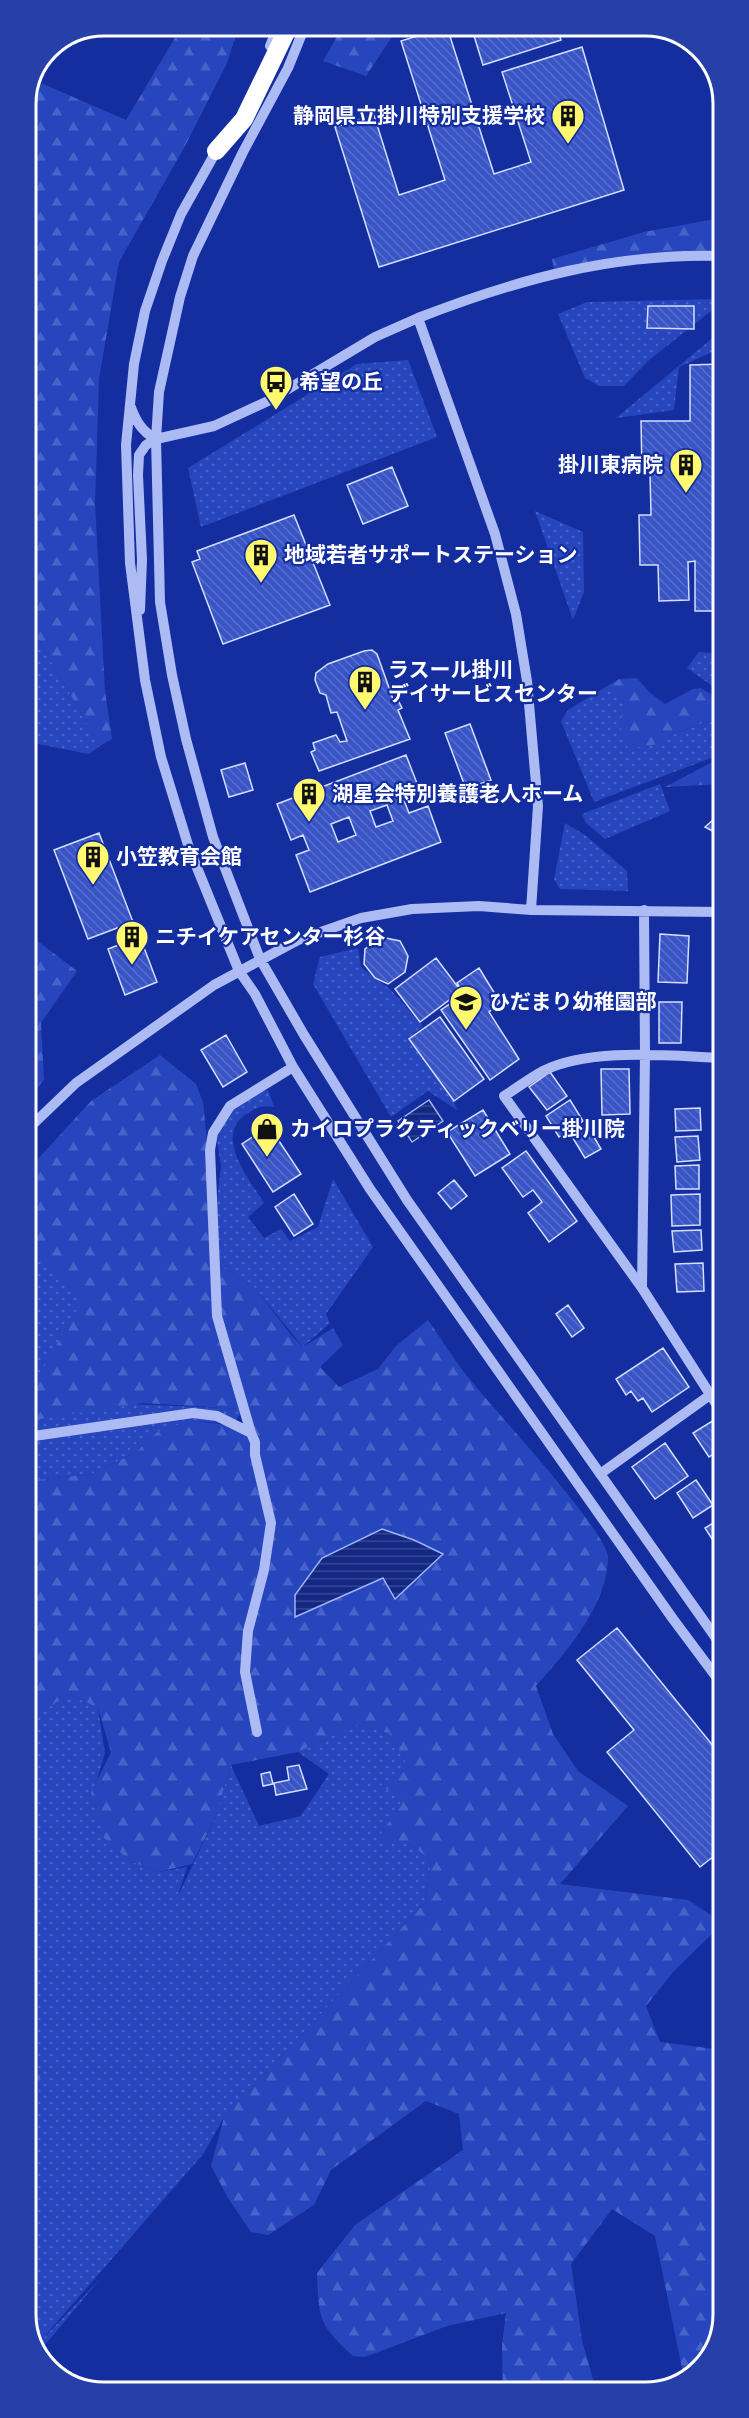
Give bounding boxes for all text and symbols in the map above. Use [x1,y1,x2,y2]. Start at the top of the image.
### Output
building icon: 静岡県立掛川特別支援学校 [550,98,586,145]
place label: 静岡県立掛川特別支援学校 [293,104,545,127]
bus stop icon: 希望の丘 [258,364,294,411]
place label: 希望の丘 [299,371,383,393]
building icon: 掛川東病院 [668,447,704,494]
place label: 掛川東病院 [558,453,663,476]
building icon: 地域若者サポートステーション [243,537,279,584]
place label: 地域若者サポートステーション [284,544,578,566]
place label: ラスール掛川 デイサービスセンター [388,658,598,705]
building icon: ラスール掛川 デイサービスセンター [347,664,383,711]
building icon: 湖星会特別養護老人ホーム [291,776,327,823]
place label: 湖星会特別養護老人ホーム [332,783,583,805]
building icon: 小笠教育会館 [75,839,111,886]
place label: 小笠教育会館 [116,845,242,868]
building icon: ニチイケアセンター杉谷 [114,919,150,966]
place label: ニチイケアセンター杉谷 [155,926,386,948]
school or university icon: ひだまり幼稚園部 [448,984,484,1031]
place label: ひだまり幼稚園部 [489,991,657,1013]
shop icon: カイロプラクティックベリー掛川院 [249,1111,285,1158]
place label: カイロプラクティックベリー掛川院 [290,1117,625,1140]

